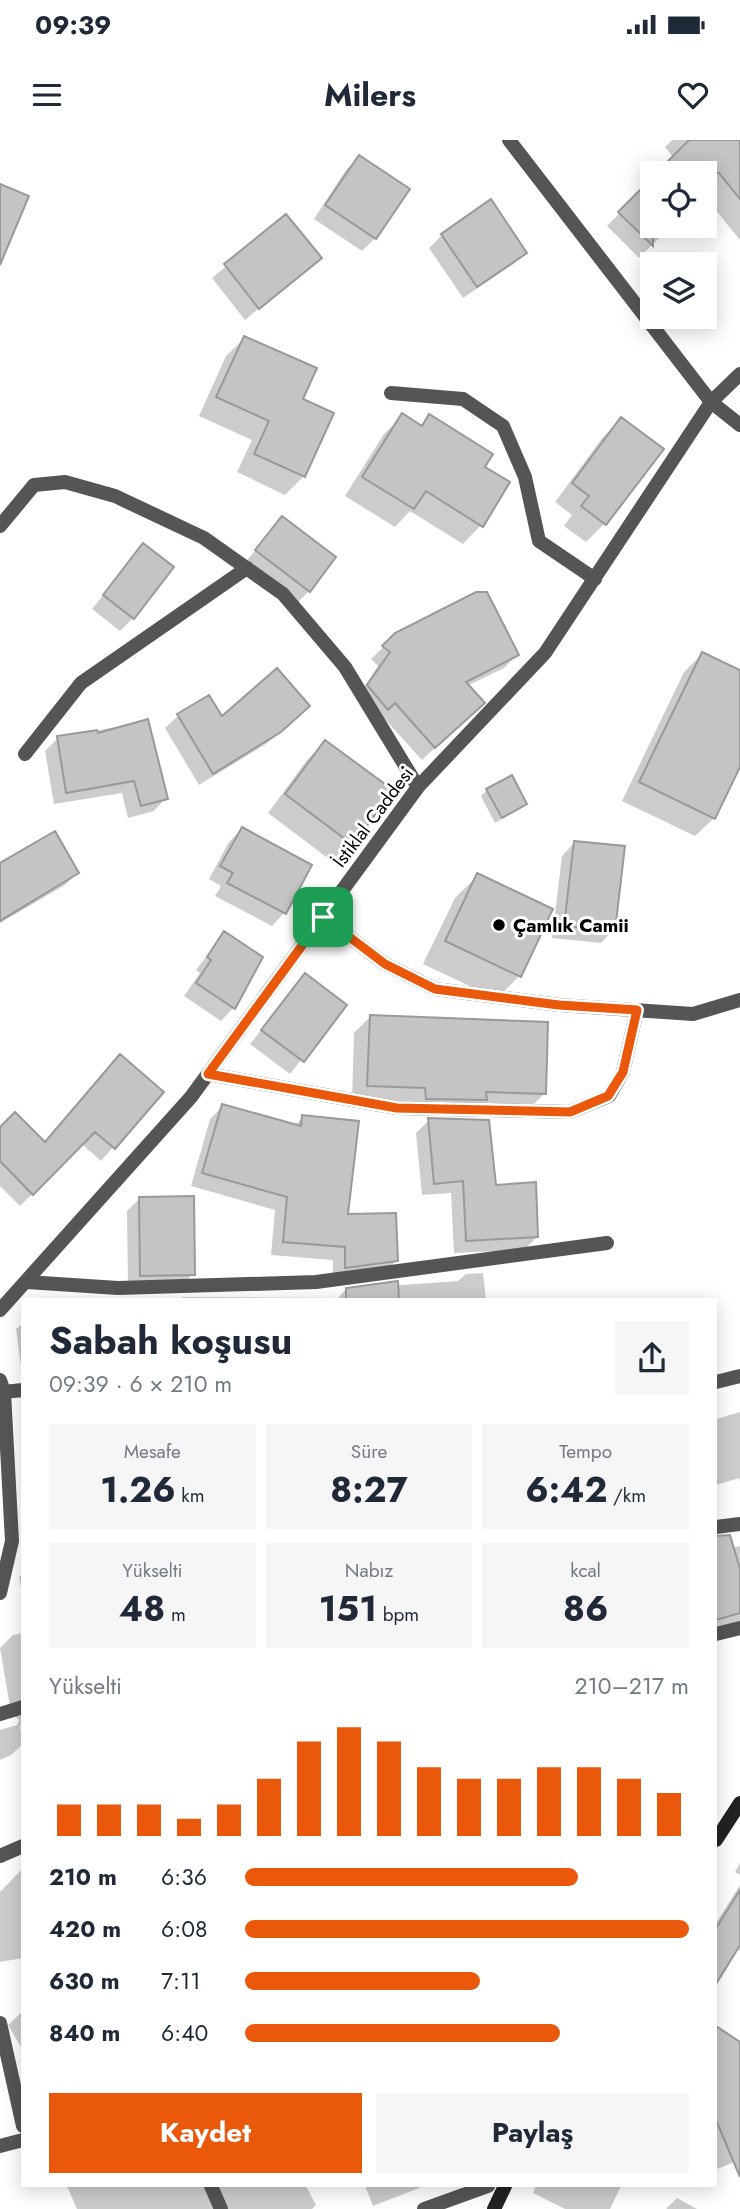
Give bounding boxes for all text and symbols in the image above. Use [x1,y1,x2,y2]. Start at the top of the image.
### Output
text: 09:39 [35,6,112,44]
text: Milers [324,72,416,118]
icon: menu [28,76,66,114]
icon: heart [674,76,712,114]
map controls [640,161,717,329]
button: locate [640,161,717,238]
button: layers [640,252,717,329]
street label: İstiklal Caddesi [326,761,420,873]
pin [293,887,353,947]
icon: arrive [304,898,342,936]
place label: Çamlık Camii [513,912,629,939]
marker: Çamlık Camii [491,917,507,933]
text: Sabah koşusu [49,1313,292,1368]
button: share [615,1321,689,1395]
text: 09:39 · 6 × 210 m [49,1367,232,1401]
text: Mesafe [124,1438,181,1465]
text: Süre [351,1438,387,1465]
text: Tempo [559,1438,612,1465]
text: 1.26 [100,1465,176,1515]
text: 8:27 [330,1465,408,1515]
text: 6:42 [525,1465,607,1515]
text: km [176,1482,205,1509]
text: /km [607,1482,646,1509]
text: Yükselti [122,1557,182,1584]
text: Nabız [345,1557,393,1584]
text: kcal [570,1557,601,1584]
text: 48 [119,1584,165,1634]
text: 151 [319,1584,377,1634]
text: 86 [563,1584,608,1634]
text: m [165,1601,186,1628]
text: bpm [377,1601,419,1628]
text: Yükselti [49,1669,122,1703]
text: 210–217 m [574,1669,689,1703]
text: 210 m [49,1860,117,1894]
text: 6:36 [161,1860,207,1894]
text: 420 m [49,1912,121,1946]
text: 6:08 [161,1912,208,1946]
text: 630 m [49,1964,120,1998]
text: 7:11 [161,1964,201,1998]
text: 840 m [49,2016,120,2050]
text: 6:40 [161,2016,208,2050]
button: Kaydet [49,2093,362,2173]
button: Paylaş [376,2093,689,2173]

